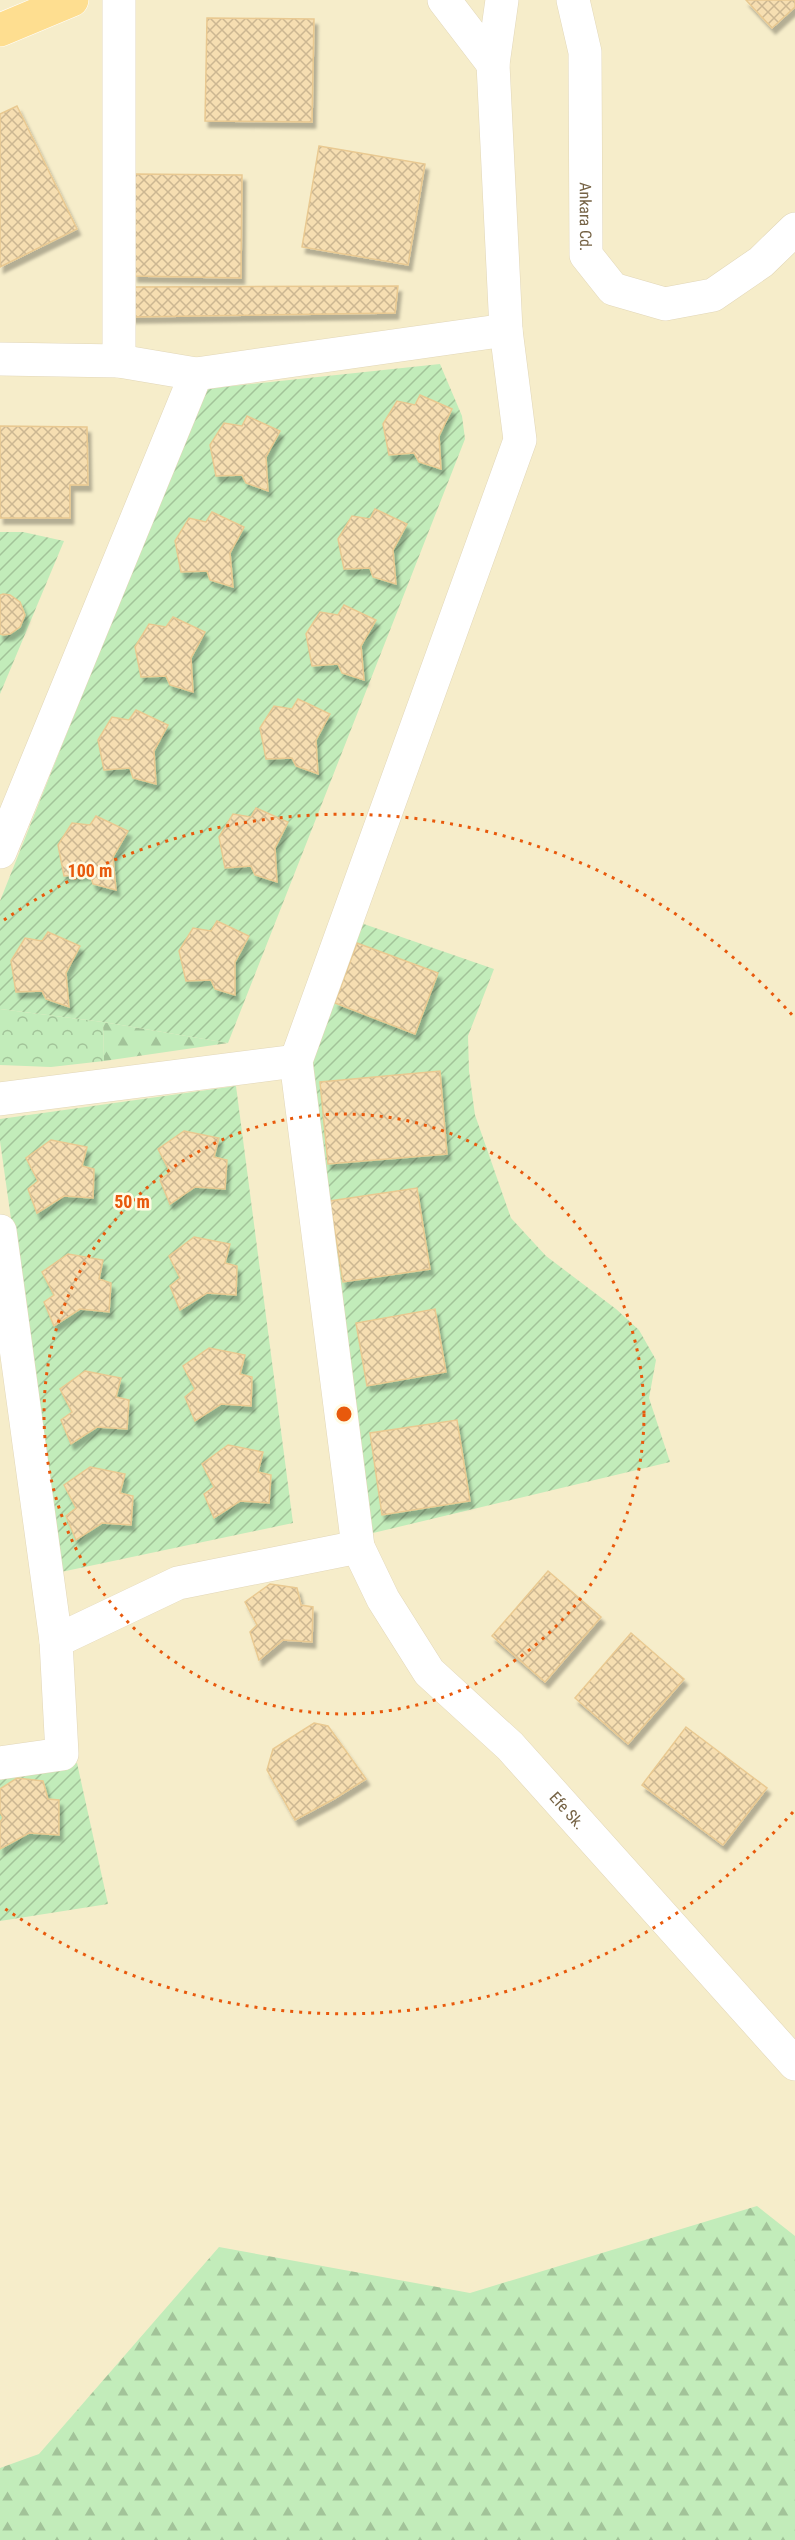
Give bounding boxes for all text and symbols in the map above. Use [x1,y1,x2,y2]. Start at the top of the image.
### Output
street label: Ankara Cd. [576,182,595,251]
text: 100 m [68,860,112,881]
text: 50 m [114,1191,150,1212]
centre of rings [334,1404,354,1424]
street label: Efe Sk. [546,1788,589,1833]

